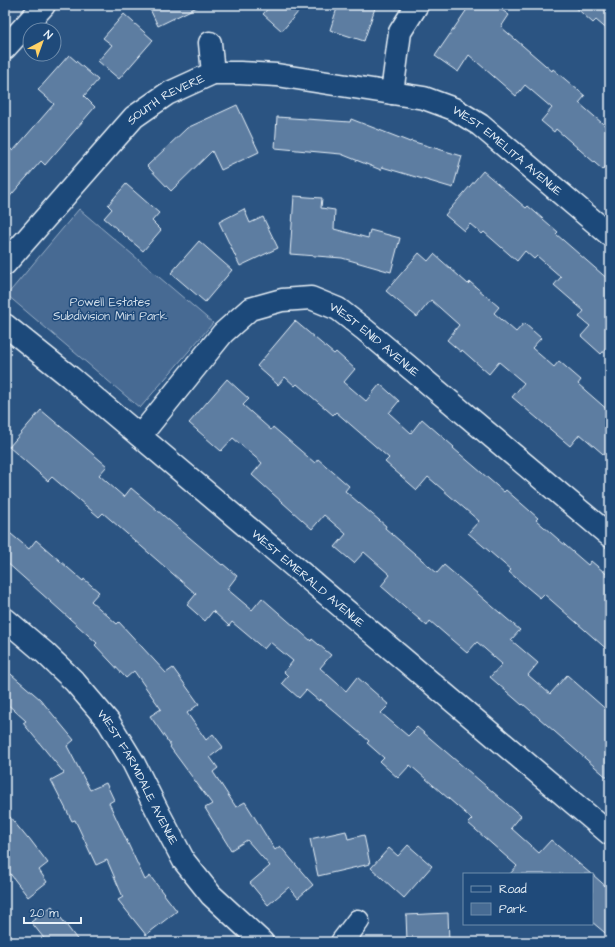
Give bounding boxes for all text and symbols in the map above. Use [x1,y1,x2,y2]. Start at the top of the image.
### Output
north arrow [22,22,62,62]
text: N [41,27,56,43]
street label: SOUTH REVERE [123,70,207,128]
street label: WEST EMELITA AVENUE [449,101,566,200]
park label: Powell Estates Subdivision Mini Park [53,294,168,325]
street label: WEST ENID AVENUE [327,298,423,381]
street label: WEST EMERALD AVENUE [248,526,368,631]
street label: WEST FARMDALE AVENUE [93,706,182,848]
legend [463,873,593,925]
text: Road [499,881,527,898]
scale bar [24,899,81,925]
text: Park [499,901,527,918]
text: 20 m [30,905,59,922]

